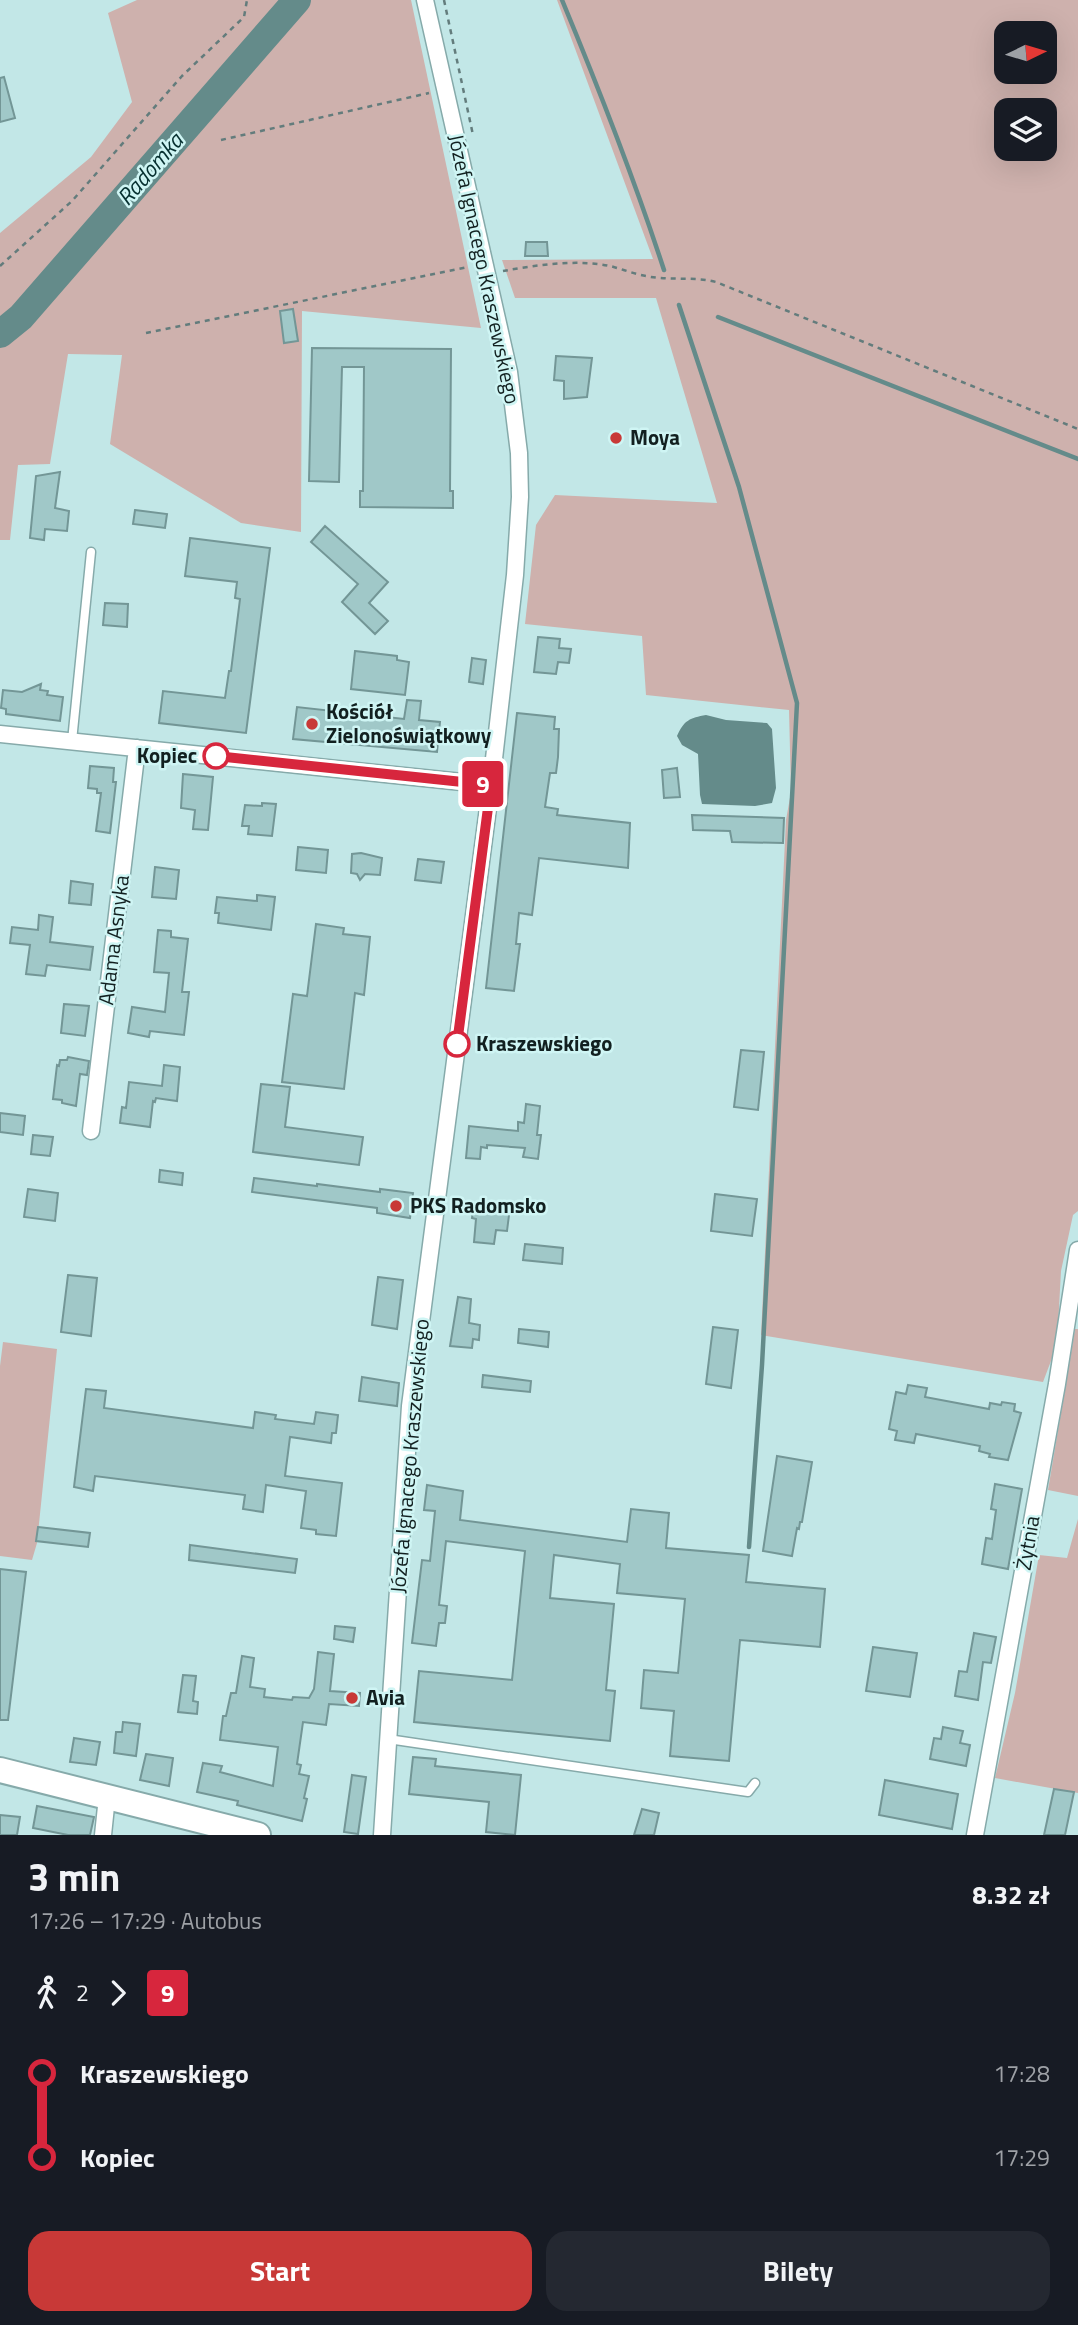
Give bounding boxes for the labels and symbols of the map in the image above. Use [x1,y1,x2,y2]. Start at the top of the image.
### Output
north arrow [994,21,1057,84]
water label: Radomka [108,123,192,213]
street label: Józefa Ignacego Kraszewskiego [441,131,529,407]
place label: Moya [630,421,680,453]
marker: Moya [608,430,624,446]
place label: Kościół Zielonoświątkowy [326,695,492,751]
marker: Kościół Zielonoświątkowy [304,716,320,732]
place label: Kopiec [137,739,197,771]
marker: Kopiec [203,743,229,769]
line badge: 9 [460,761,506,807]
street label: Adama Asnyka [89,873,137,1007]
place label: Kraszewskiego [476,1027,612,1059]
marker: Kraszewskiego [444,1031,470,1057]
place label: PKS Radomsko [410,1189,547,1221]
marker: PKS Radomsko [388,1198,404,1214]
street label: Józefa Ignacego Kraszewskiego [381,1317,437,1594]
street label: Żytnia [1006,1513,1048,1573]
place label: Avia [366,1681,405,1713]
marker: Avia [344,1690,360,1706]

